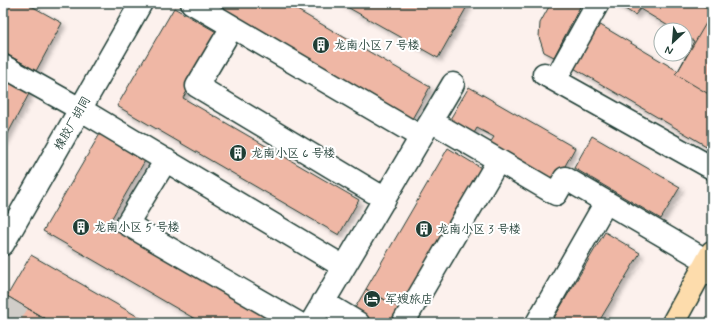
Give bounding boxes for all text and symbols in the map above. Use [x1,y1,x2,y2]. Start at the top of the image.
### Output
north arrow [653,22,693,62]
building icon: 龙南小区 7 号楼 [311,35,331,55]
place label: 龙南小区 7 号楼 [334,38,420,54]
text: N [663,42,675,58]
street label: 橡胶厂胡同 [51,94,95,153]
building icon: 龙南小区 6 号楼 [228,143,248,163]
place label: 龙南小区 6 号楼 [251,146,336,162]
building icon: 龙南小区 5 号楼 [71,217,91,237]
building icon: 龙南小区 3 号楼 [414,219,434,239]
place label: 龙南小区 5 号楼 [94,220,180,236]
place label: 龙南小区 3 号楼 [437,222,521,238]
hotel icon: 军嫂旅店 [362,289,382,309]
place label: 军嫂旅店 [385,292,433,308]

